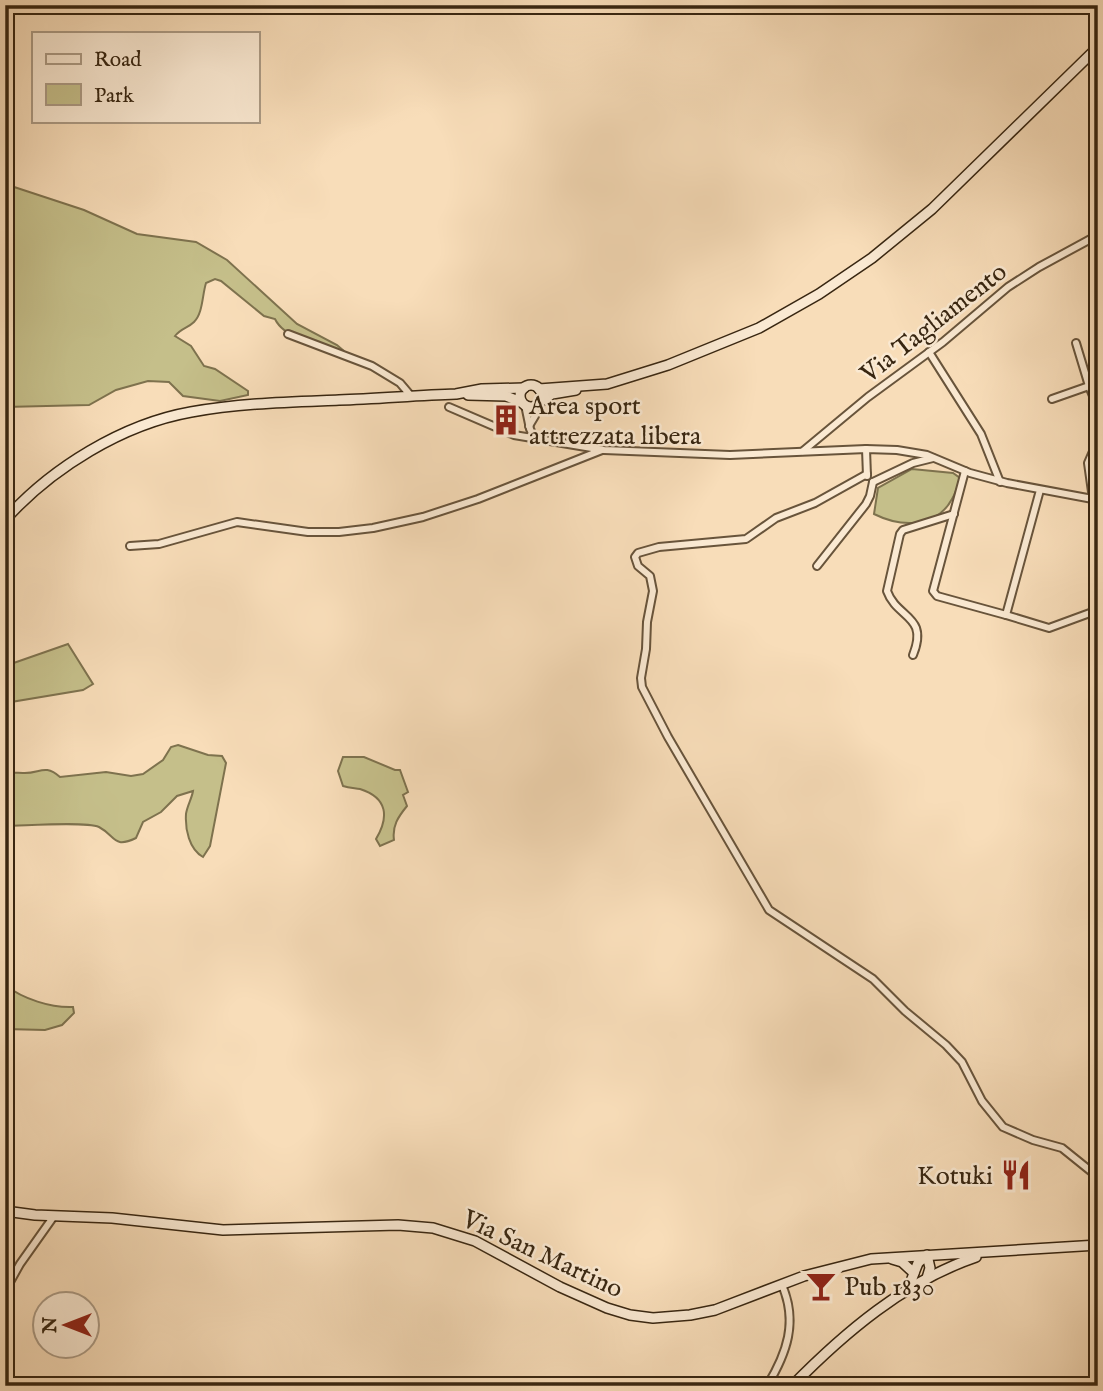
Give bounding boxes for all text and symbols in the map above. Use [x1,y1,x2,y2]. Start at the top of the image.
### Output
legend [32,32,259,122]
text: Road [94,47,142,74]
text: Park [94,83,135,110]
street label: Via Tagliamento [853,256,1014,391]
place label: Area sport attrezzata libera [528,390,702,453]
building icon: Area sport attrezzata libera [489,403,523,437]
restaurant icon: Kotuki [999,1158,1033,1192]
place label: Kotuki [917,1160,993,1193]
street label: Via San Martino [456,1202,628,1306]
bar icon: Pub 1830 [804,1269,838,1303]
place label: Pub 1830 [844,1271,934,1304]
north arrow [32,1290,102,1360]
text: N [39,1316,63,1334]

